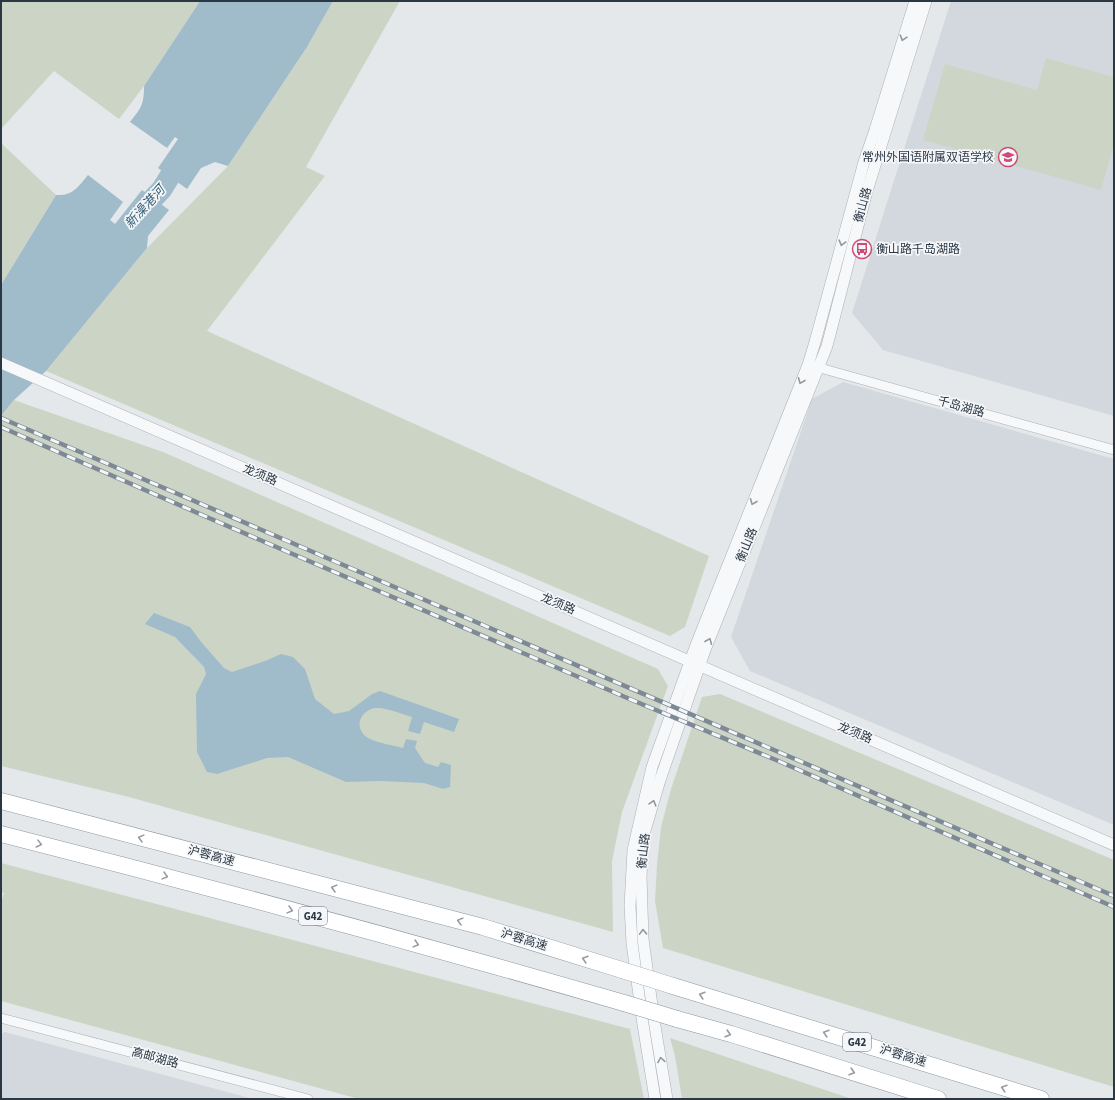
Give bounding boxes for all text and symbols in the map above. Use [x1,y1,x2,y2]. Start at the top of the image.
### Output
one-way arrow [900,35,908,42]
school or university icon: 常州外国语附属双语学校 [997,146,1019,168]
place label: 常州外国语附属双语学校 [862,149,994,166]
water label: 新澡港河 [121,179,171,232]
street label: 衡山路 [850,185,876,225]
bus stop icon: 衡山路千岛湖路 [851,238,873,260]
one-way arrow [838,239,847,246]
place label: 衡山路千岛湖路 [876,241,960,258]
one-way arrow [798,378,806,385]
street label: 千岛湖路 [936,393,986,421]
street label: 龙须路 [240,460,280,490]
one-way arrow [750,499,758,506]
street label: 衡山路 [732,525,762,565]
street label: 龙须路 [538,589,578,619]
one-way arrow [704,637,712,645]
street label: 龙须路 [835,718,875,748]
one-way arrow [648,800,657,807]
street label: 衡山路 [634,832,654,870]
one-way arrow [138,834,145,843]
one-way arrow [35,839,42,848]
street label: 沪蓉高速 [186,842,236,870]
one-way arrow [161,871,168,880]
one-way arrow [331,885,338,893]
one-way arrow [287,905,294,914]
road number: G42 [299,907,327,925]
one-way arrow [457,917,464,926]
street label: 沪蓉高速 [499,925,549,955]
one-way arrow [639,929,647,935]
one-way arrow [412,939,419,948]
one-way arrow [581,955,588,964]
one-way arrow [699,991,706,1000]
one-way arrow [724,1029,731,1038]
one-way arrow [823,1029,830,1038]
road number: G42 [843,1033,871,1051]
street label: 沪蓉高速 [878,1041,928,1071]
street label: 高邮湖路 [130,1044,180,1072]
one-way arrow [657,1057,665,1064]
one-way arrow [848,1067,855,1076]
one-way arrow [1001,1084,1008,1092]

